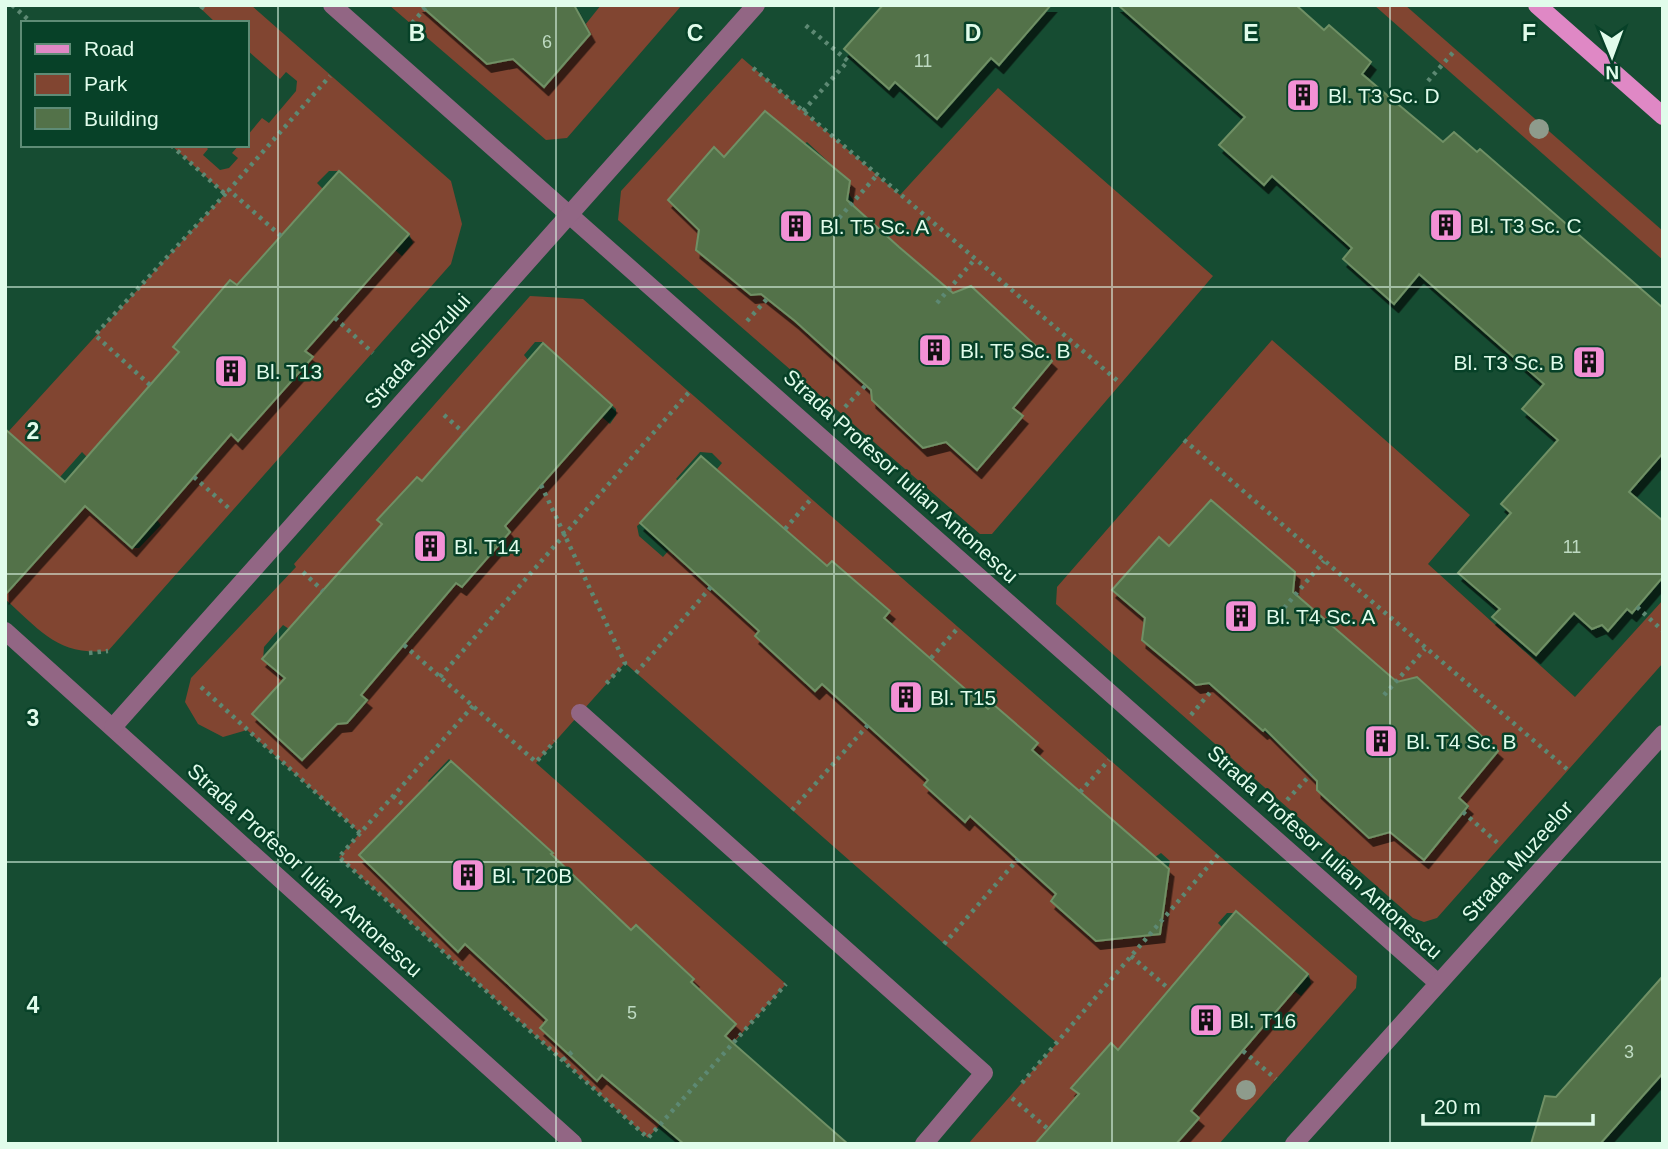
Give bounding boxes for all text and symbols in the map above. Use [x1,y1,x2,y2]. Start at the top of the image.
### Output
text: B [409,20,425,46]
text: C [687,20,703,46]
text: D [965,20,981,46]
text: E [1243,20,1259,46]
text: F [1522,20,1536,46]
legend [21,21,248,147]
north arrow [1577,21,1647,91]
house number: 6 [542,32,552,52]
text: Road [84,37,134,60]
house number: 11 [914,51,932,71]
text: N [1605,62,1619,83]
text: Park [84,72,128,95]
building icon: Bl. T3 Sc. D [1284,76,1322,114]
place label: Bl. T3 Sc. D [1328,84,1440,107]
text: Building [84,107,159,130]
building icon: Bl. T3 Sc. C [1427,206,1465,244]
building icon: Bl. T5 Sc. A [777,207,815,245]
place label: Bl. T3 Sc. C [1470,214,1582,237]
place label: Bl. T5 Sc. A [820,215,929,238]
street label: Strada Silozului [360,289,474,413]
building icon: Bl. T5 Sc. B [916,331,954,369]
place label: Bl. T5 Sc. B [960,339,1071,362]
building icon: Bl. T3 Sc. B [1570,343,1608,381]
place label: Bl. T3 Sc. B [1454,351,1564,374]
building icon: Bl. T13 [212,352,250,390]
place label: Bl. T13 [256,360,322,383]
street label: Strada Profesor Iulian Antonescu [779,365,1023,587]
text: 2 [27,418,39,444]
building icon: Bl. T14 [411,527,449,565]
place label: Bl. T14 [454,535,520,558]
house number: 11 [1563,537,1581,557]
building icon: Bl. T4 Sc. A [1222,597,1260,635]
place label: Bl. T4 Sc. A [1266,605,1375,628]
building icon: Bl. T15 [887,678,925,716]
place label: Bl. T15 [930,686,996,709]
text: 3 [27,705,39,731]
building icon: Bl. T4 Sc. B [1362,722,1400,760]
place label: Bl. T4 Sc. B [1406,730,1517,753]
street label: Strada Profesor Iulian Antonescu [1203,741,1447,963]
street label: Strada Profesor Iulian Antonescu [183,759,427,981]
street label: Strada Muzeelor [1457,796,1577,926]
building icon: Bl. T20B [449,856,487,894]
place label: Bl. T20B [492,864,572,887]
text: 4 [27,992,40,1018]
building icon: Bl. T16 [1187,1001,1225,1039]
house number: 5 [627,1003,637,1023]
place label: Bl. T16 [1230,1009,1296,1032]
house number: 3 [1624,1042,1634,1062]
scale bar [1423,1082,1593,1126]
text: 20 m [1434,1095,1481,1118]

